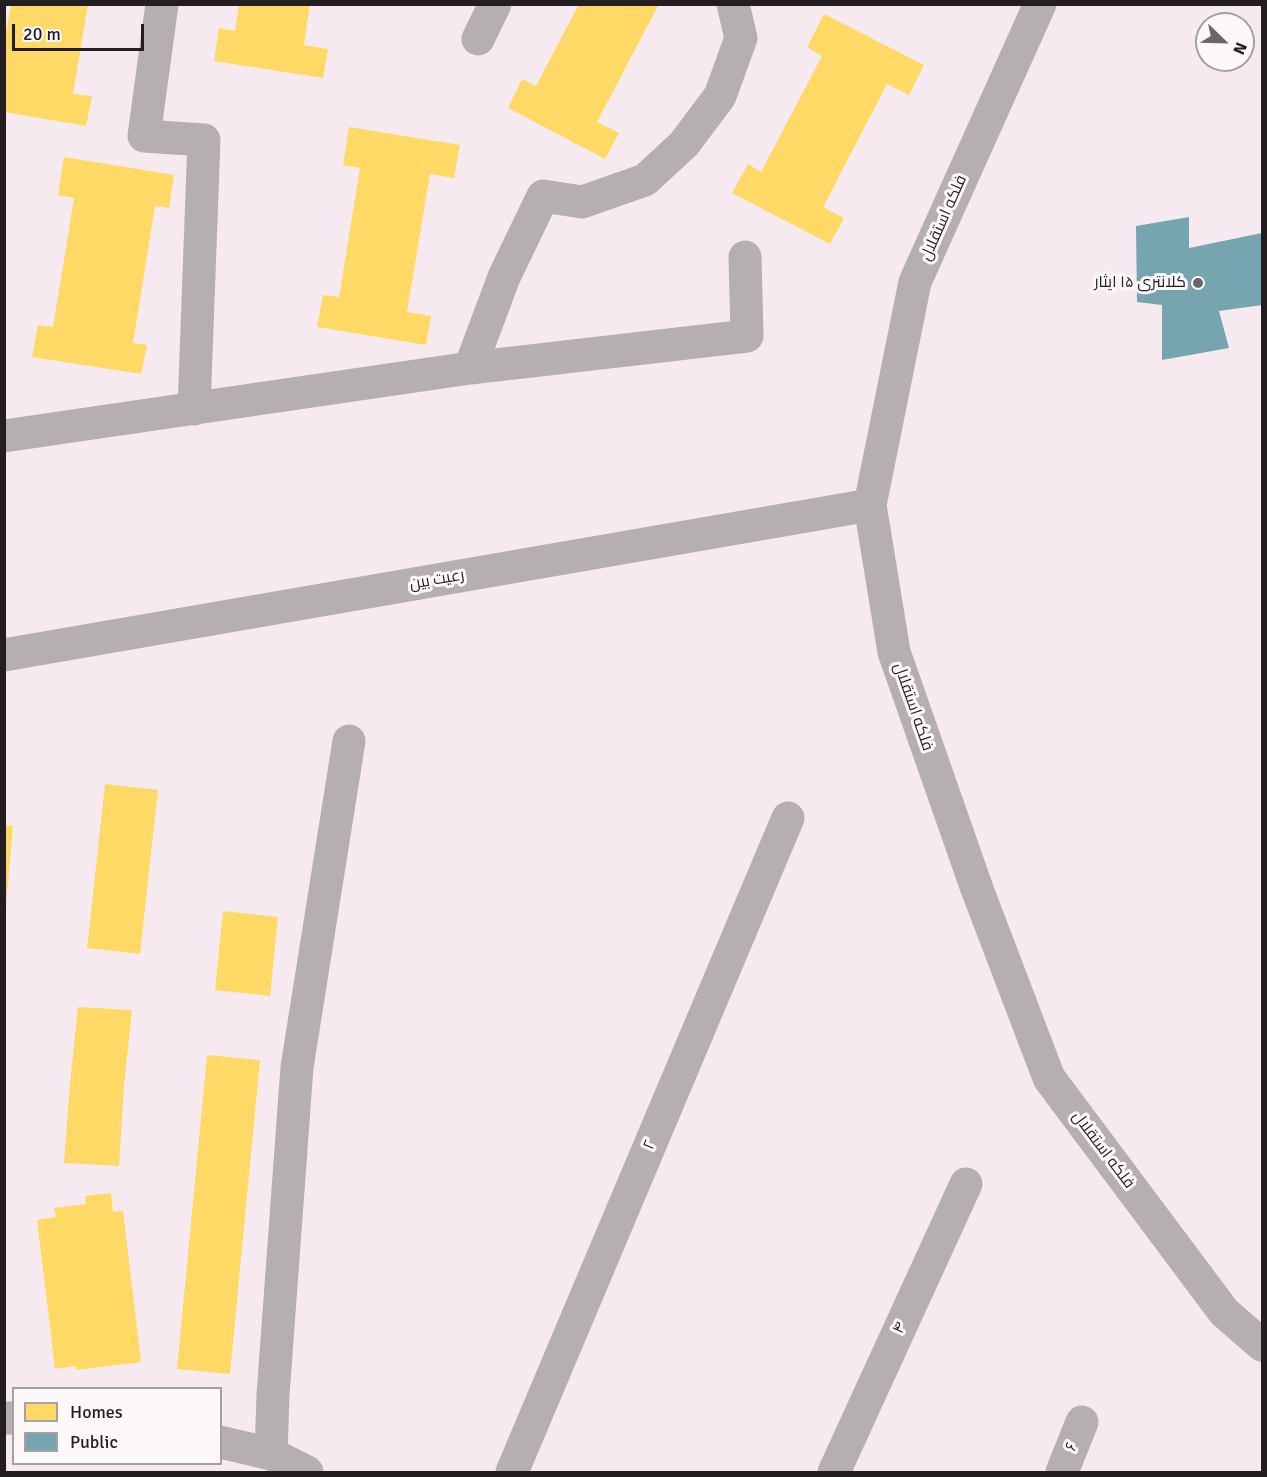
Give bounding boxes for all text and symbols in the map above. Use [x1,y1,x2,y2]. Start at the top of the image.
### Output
scale bar [15,12,147,50]
north arrow [1195,12,1255,72]
text: 20 m [23,23,61,45]
text: N [1228,39,1251,57]
street label: فلکه استقلال [917,172,971,264]
place label: کلانتری ۱۵ ایثار [1094,273,1186,293]
marker: کلانتری ۱۵ ایثار [1191,276,1205,290]
street label: رعیت بین [408,566,466,594]
street label: فلکه استقلال [889,660,937,754]
street label: فلکه استقلال [1068,1108,1138,1192]
street label: ۲ [640,1137,660,1153]
street label: ۴ [889,1319,911,1337]
legend [12,1387,222,1465]
text: Homes [70,1401,123,1423]
text: Public [70,1431,118,1453]
street label: ۶ [1062,1440,1082,1454]

